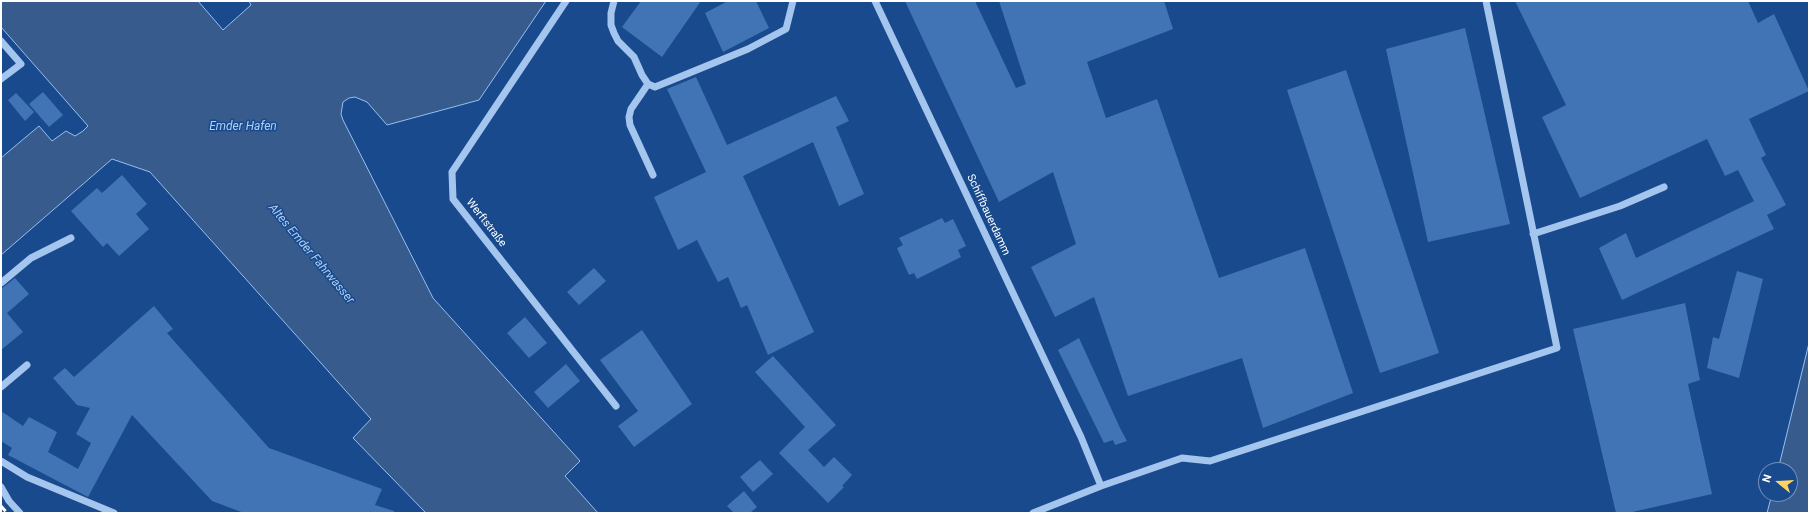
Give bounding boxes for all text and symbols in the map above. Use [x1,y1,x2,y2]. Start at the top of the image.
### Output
water label: Emder Hafen [209,120,277,134]
street label: Schiffbauerdamm [963,172,1013,258]
street label: Werftstraße [463,196,509,250]
water label: Altes Emder Fahrwasser [265,201,357,307]
north arrow [1758,462,1798,502]
text: N [1760,473,1774,484]

